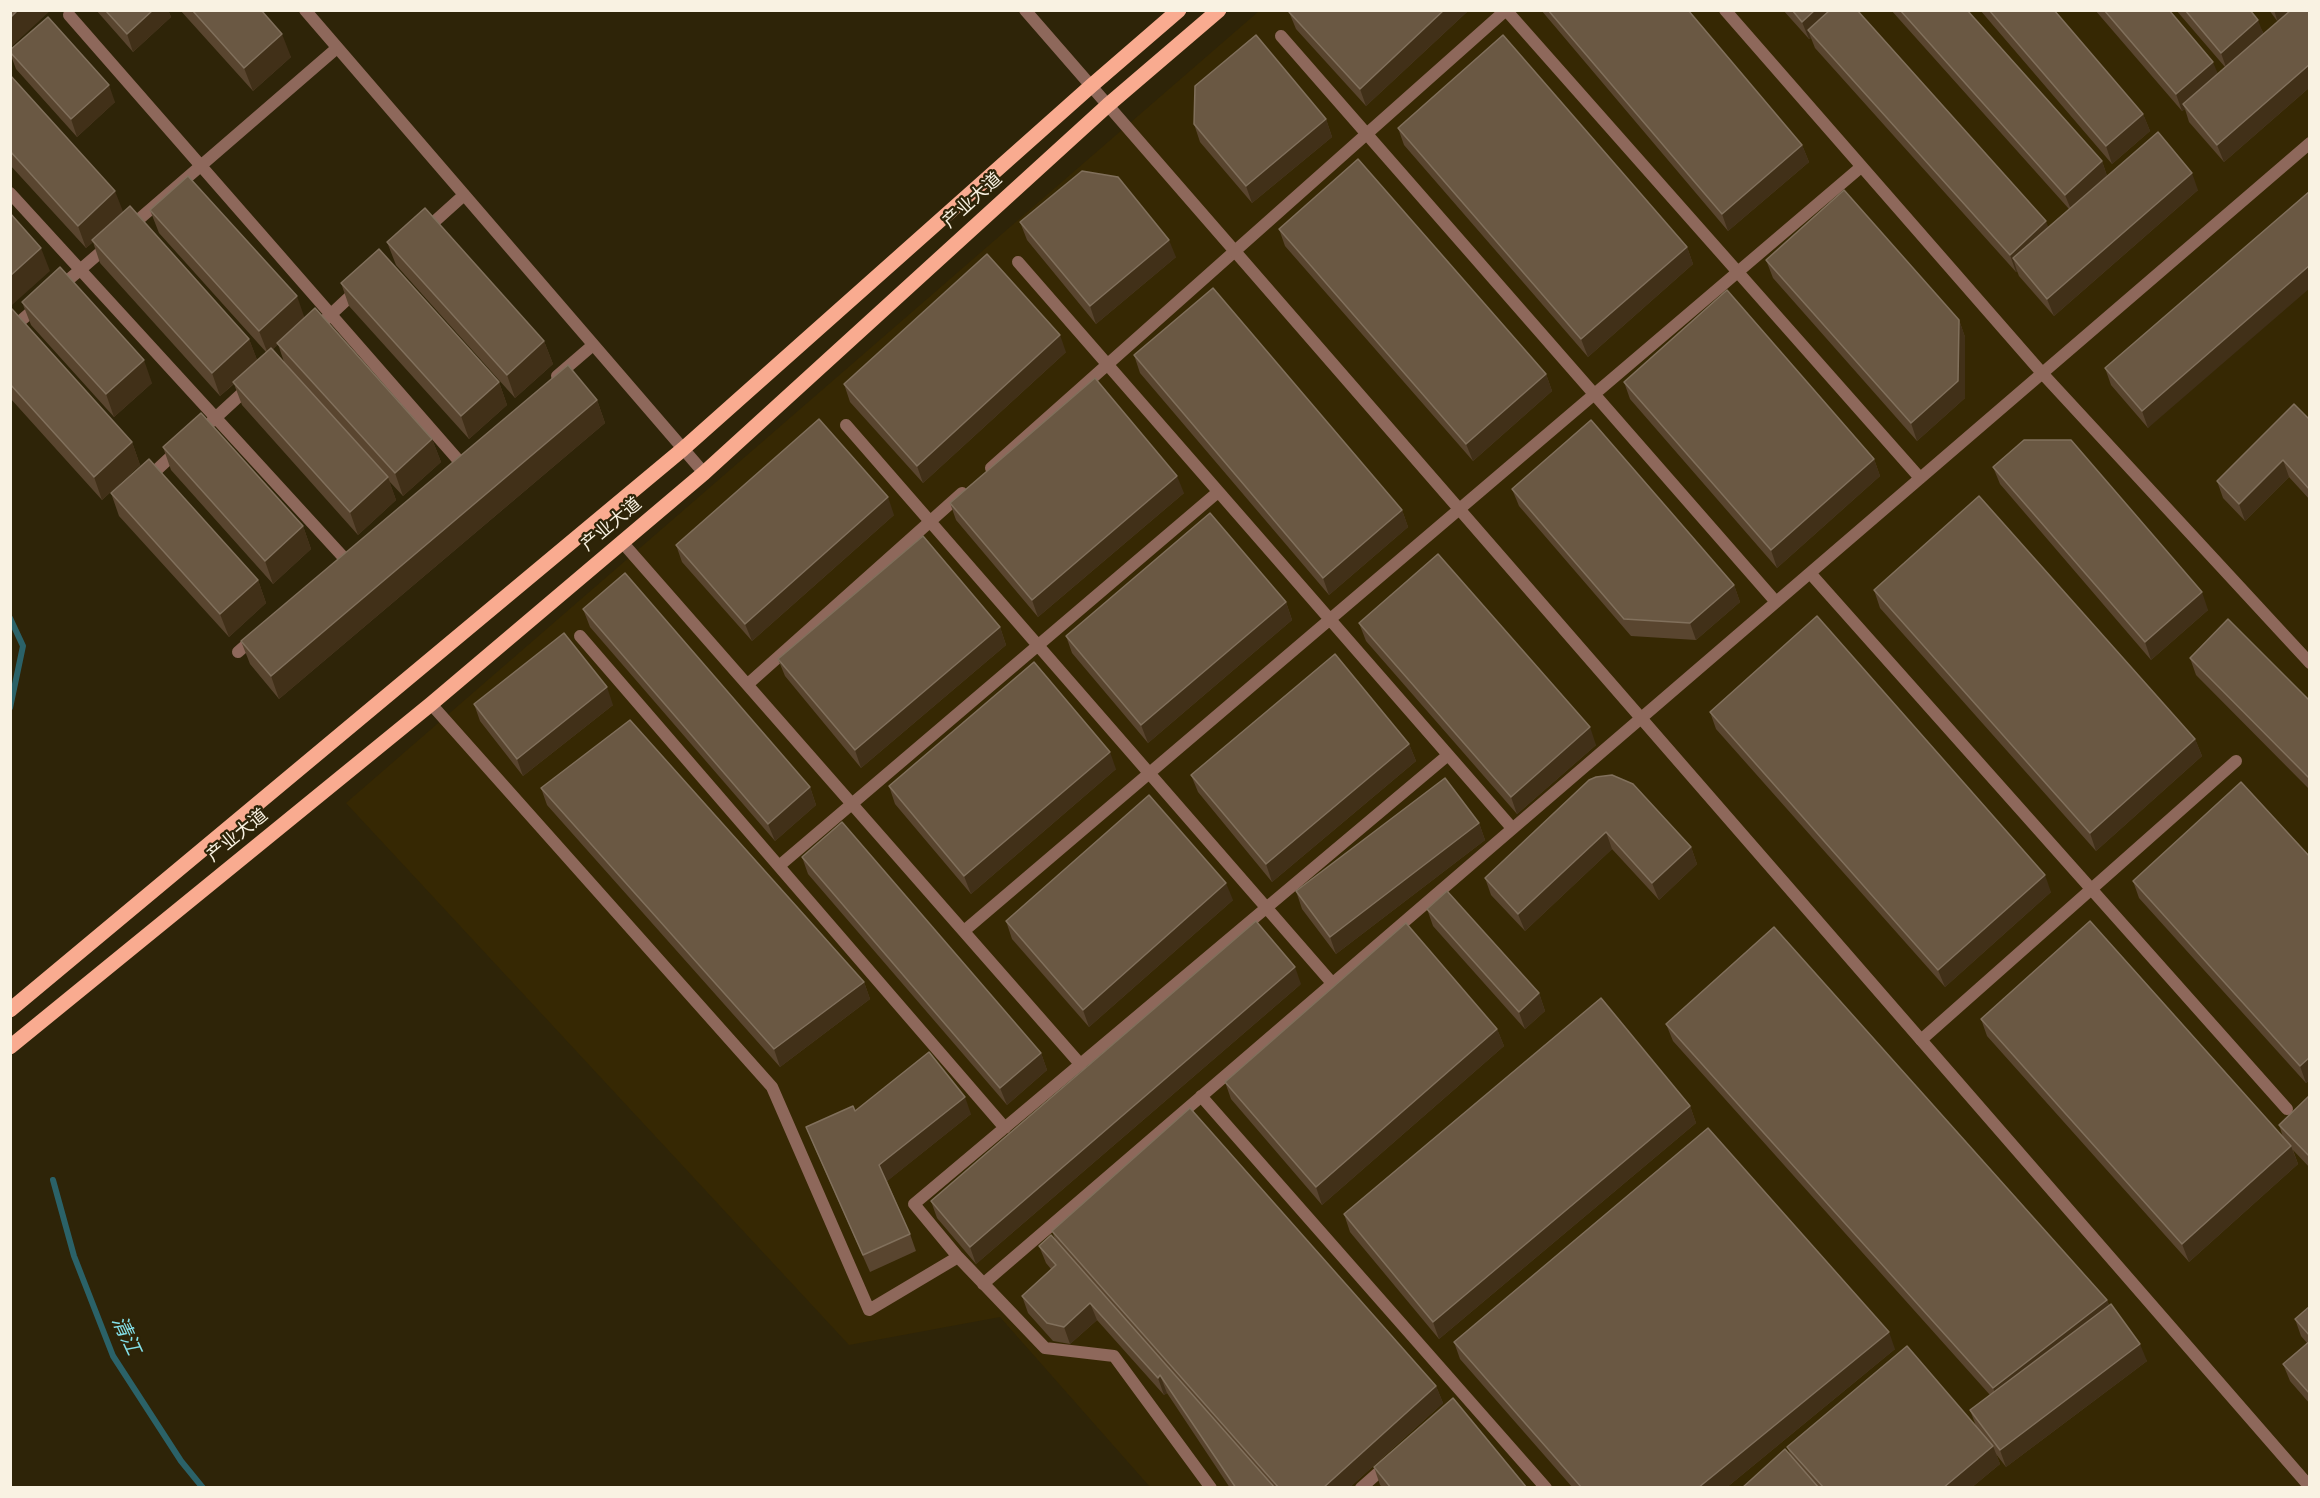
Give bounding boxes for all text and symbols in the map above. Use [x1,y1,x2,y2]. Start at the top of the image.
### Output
street label: 产业大道 [939,169,1007,233]
street label: 产业大道 [577,494,647,556]
street label: 产业大道 [203,805,273,867]
water label: 清江 [106,1313,144,1359]

